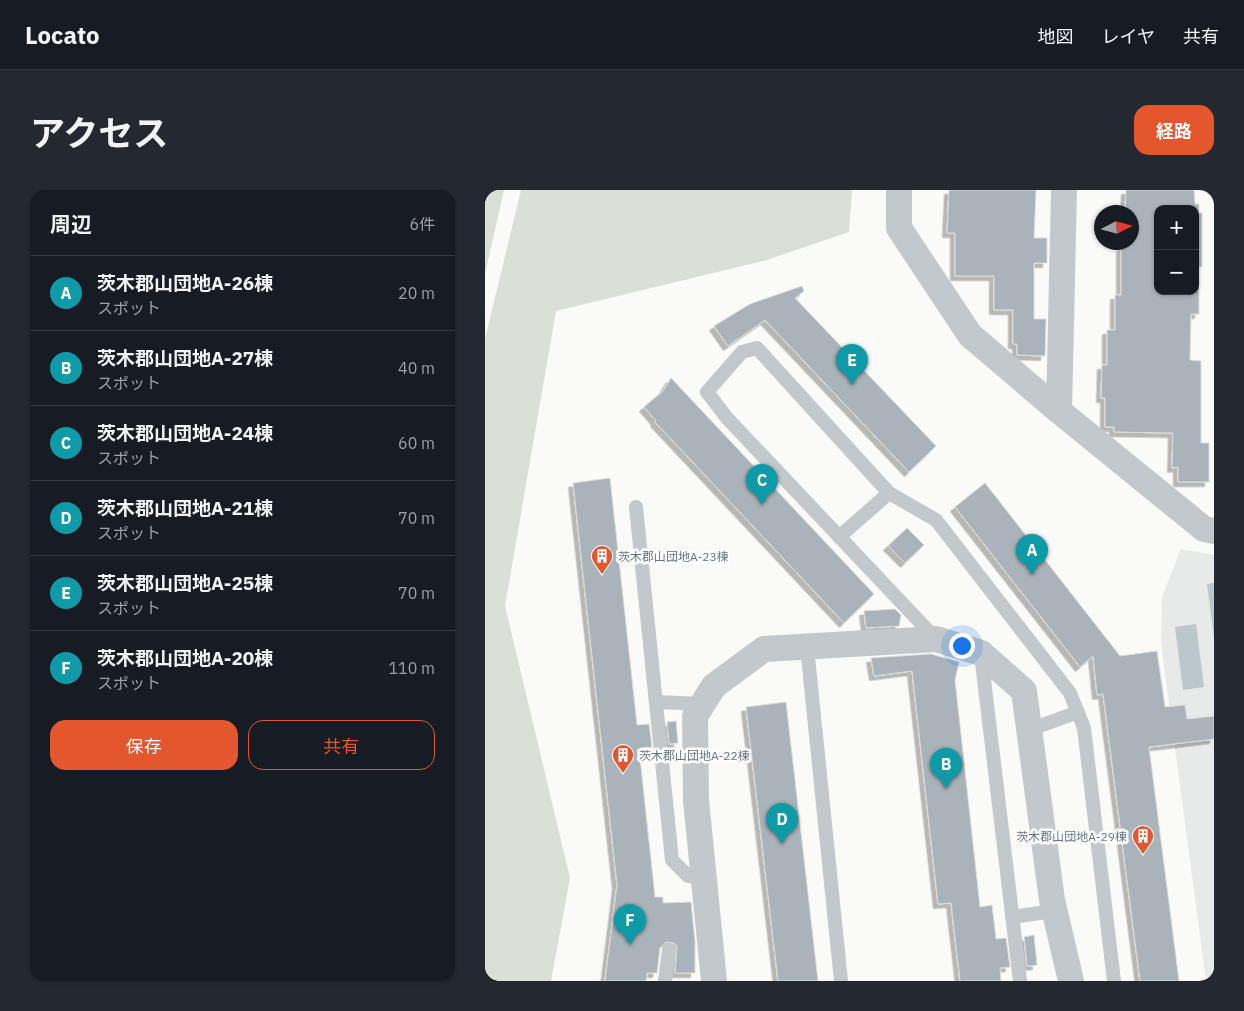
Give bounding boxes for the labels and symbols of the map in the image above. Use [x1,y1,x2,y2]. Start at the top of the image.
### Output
north arrow [1094,205,1139,250]
pin: E [836,344,868,385]
pin: C [746,464,778,505]
pin: A [1016,534,1048,575]
building icon: 茨木郡山団地A-23棟 [590,544,614,575]
place label: 茨木郡山団地A-23棟 [618,549,729,564]
your location [949,633,975,659]
building icon: 茨木郡山団地A-22棟 [611,743,635,774]
place label: 茨木郡山団地A-22棟 [639,748,750,763]
pin: B [930,748,962,789]
pin: D [766,803,798,844]
building icon: 茨木郡山団地A-29棟 [1131,824,1155,855]
place label: 茨木郡山団地A-29棟 [1016,829,1127,844]
pin: F [614,904,646,945]

